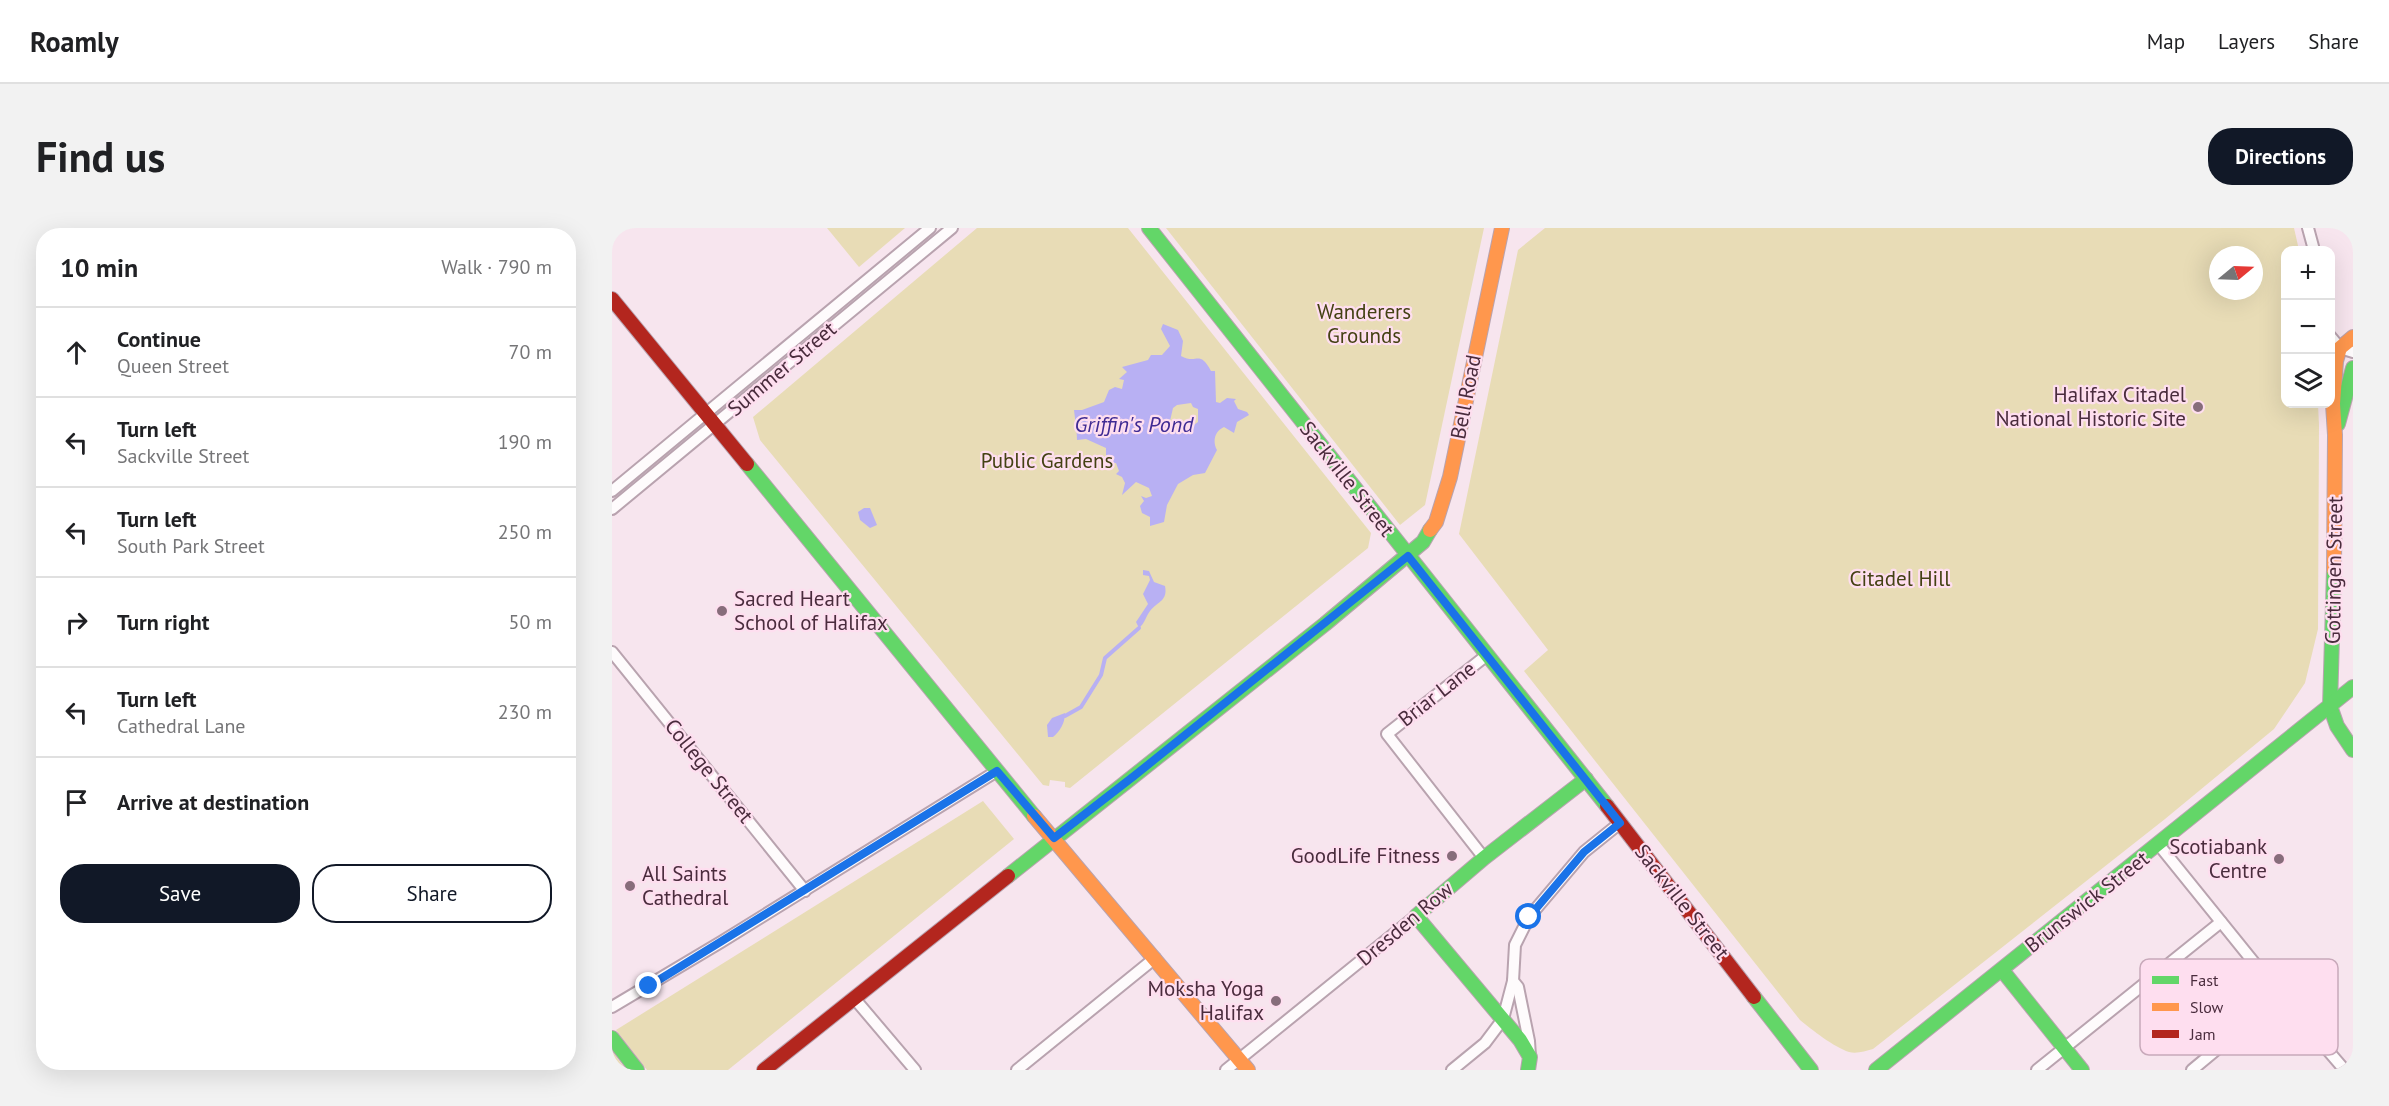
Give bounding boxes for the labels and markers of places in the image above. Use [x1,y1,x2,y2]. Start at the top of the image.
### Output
place label: Halifax Citadel National Historic Site [1995,381,2186,432]
marker: Halifax Citadel National Historic Site [2191,400,2205,414]
place label: Sacred Heart School of Halifax [734,585,888,636]
marker: Sacred Heart School of Halifax [715,604,729,618]
place label: Scotiabank Centre [2169,833,2267,884]
place label: GoodLife Fitness [1291,842,1440,869]
marker: GoodLife Fitness [1445,849,1459,863]
marker: Scotiabank Centre [2272,852,2286,866]
place label: All Saints Cathedral [642,860,728,911]
marker: All Saints Cathedral [623,879,637,893]
place label: Moksha Yoga Halifax [1147,975,1264,1026]
marker: Moksha Yoga Halifax [1269,994,1283,1008]

